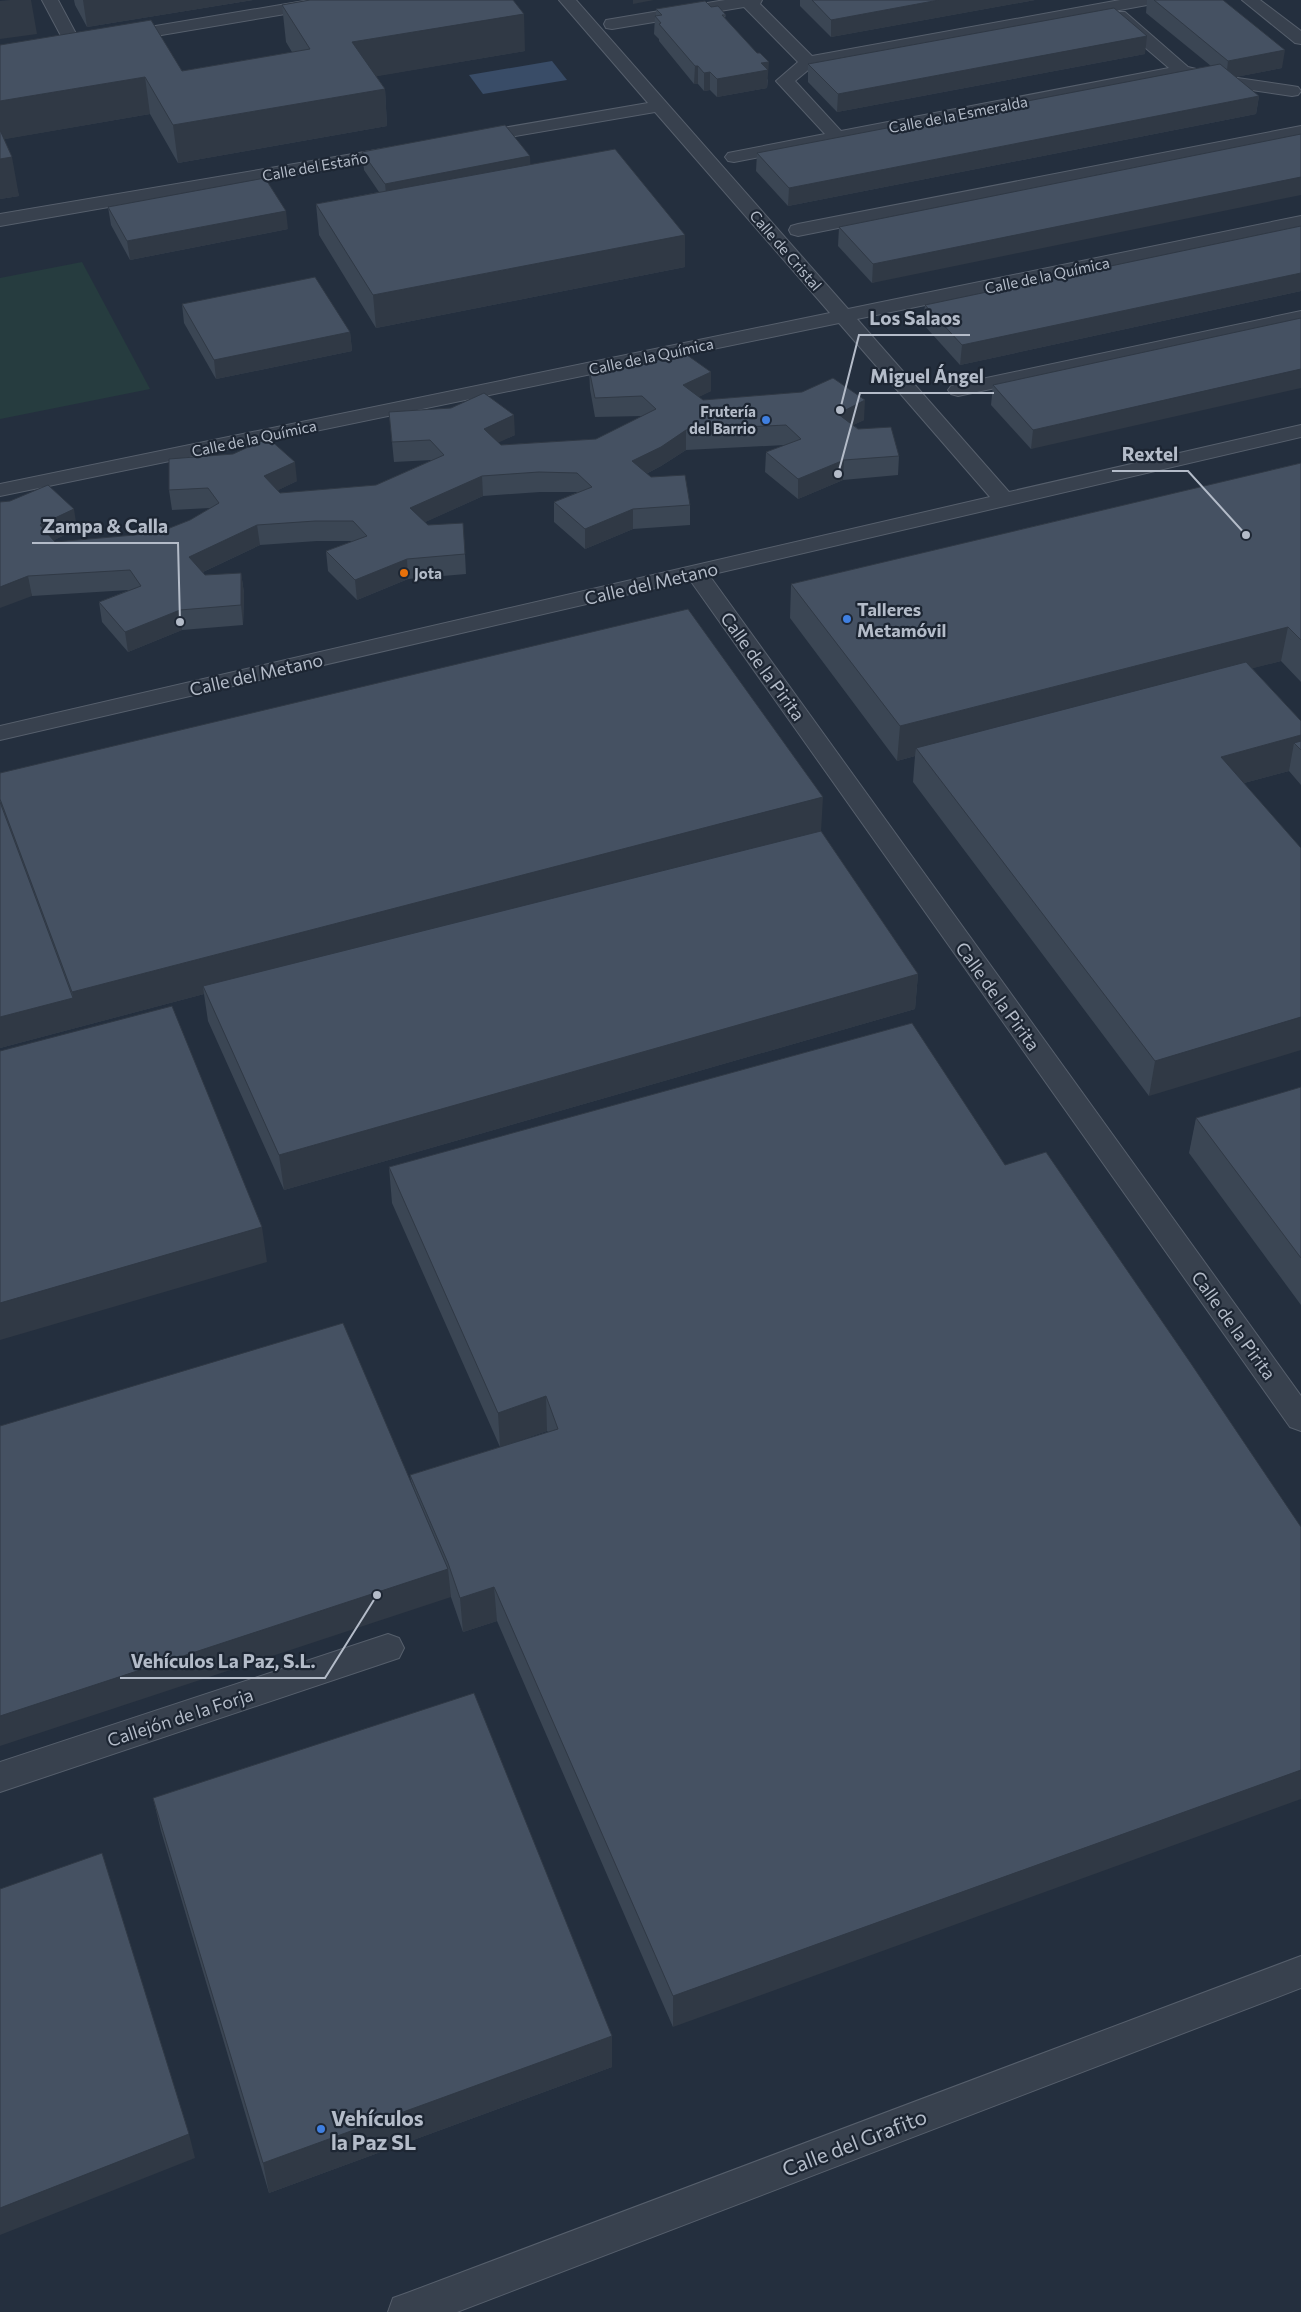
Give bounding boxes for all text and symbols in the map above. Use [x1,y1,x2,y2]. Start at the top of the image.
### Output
street label: Calle de la Esmeralda [887,92,1029,136]
street label: Calle del Estaño [261,148,369,184]
street label: Calle de Cristal [746,206,826,294]
street label: Calle de la Química [983,253,1111,297]
callout: Los Salaos [859,301,970,335]
text: Los Salaos [869,306,961,329]
street label: Calle de la Química [587,334,715,378]
callout: Miguel Ángel [860,359,994,393]
text: Miguel Ángel [870,364,984,387]
place label: Frutería del Barrio [689,402,756,437]
marker: Frutería del Barrio [760,414,772,426]
street label: Calle de la Química [190,416,318,460]
callout: Rextel [1112,437,1188,471]
text: Rextel [1122,442,1178,465]
callout: Zampa & Calla [32,509,178,543]
text: Zampa & Calla [42,514,168,537]
street label: Calle del Metano [582,557,720,609]
place label: Jota [414,564,442,582]
marker: Jota [398,567,410,579]
place label: Talleres Metamóvil [857,598,947,641]
street label: Calle de la Pirita [716,607,810,725]
marker: Talleres Metamóvil [841,613,853,625]
street label: Calle del Metano [187,648,325,700]
street label: Calle de la Pirita [951,937,1045,1055]
street label: Calle de la Pirita [1187,1266,1281,1384]
callout: Vehículos La Paz, S.L. [120,1644,325,1678]
text: Vehículos La Paz, S.L. [131,1649,316,1672]
street label: Callejón de la Forja [104,1683,256,1751]
street label: Calle del Grafito [778,2103,930,2181]
place label: Vehículos la Paz SL [331,2105,424,2154]
marker: Vehículos la Paz SL [315,2123,327,2135]

